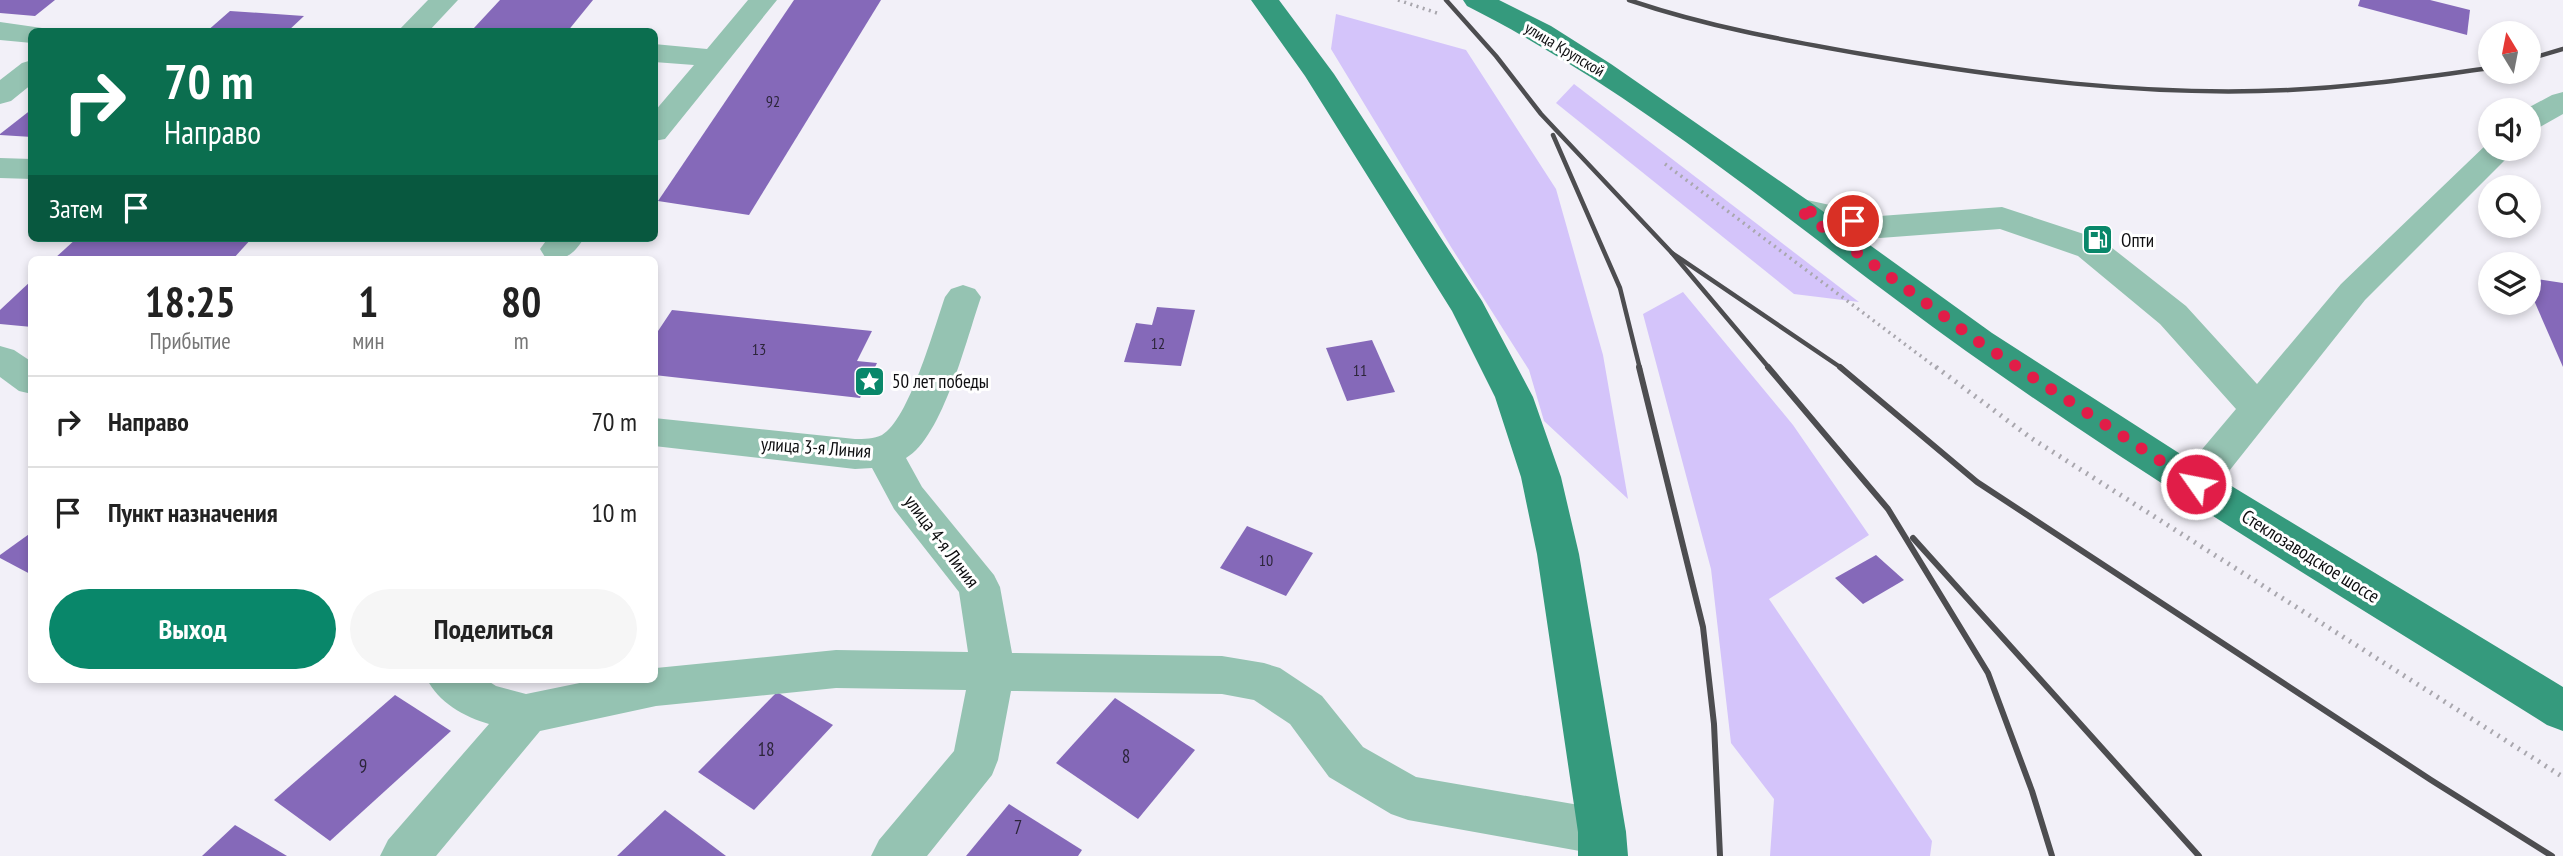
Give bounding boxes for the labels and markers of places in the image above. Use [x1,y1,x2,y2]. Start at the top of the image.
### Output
pin [1823,191,1883,251]
fuel station icon: Опти [2081,223,2115,257]
place label: Опти [2121,228,2154,252]
place icon: 50 лет победы [852,364,886,398]
place label: 50 лет победы [892,369,989,393]

